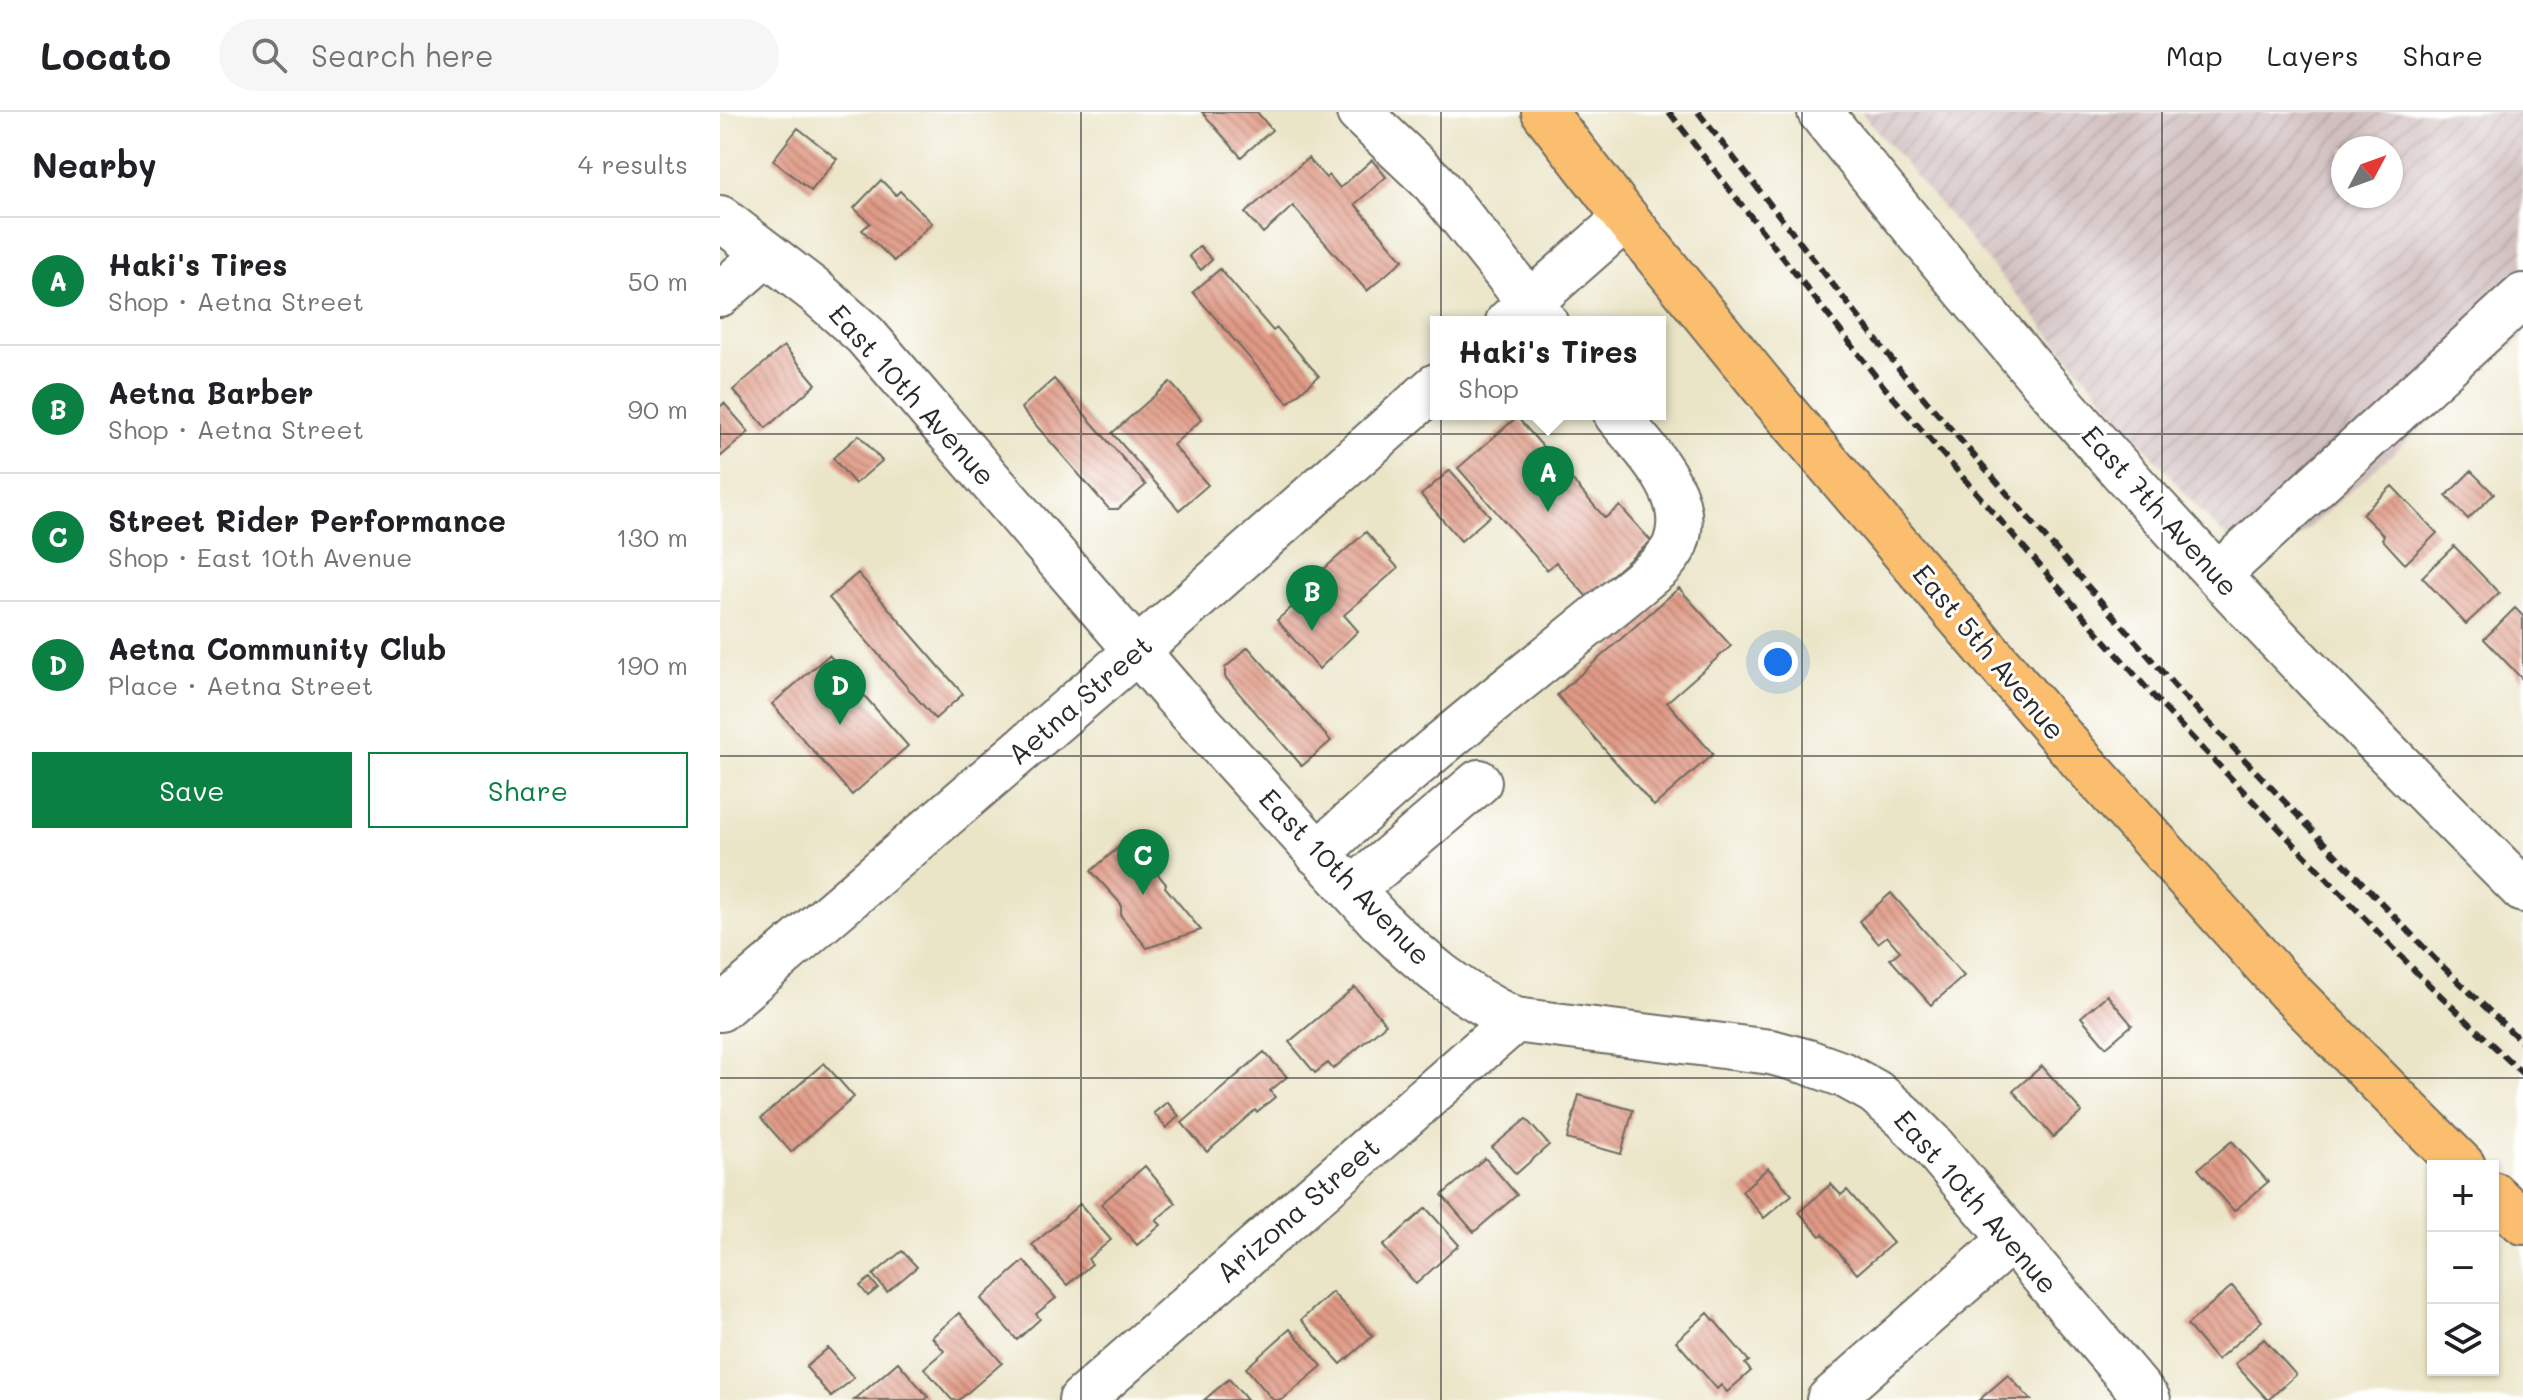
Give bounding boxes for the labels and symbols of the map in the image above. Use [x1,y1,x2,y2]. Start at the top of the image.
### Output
north arrow [2331,136,2403,208]
street label: East 10th Avenue [822,296,1004,493]
street label: East 7th Avenue [2074,417,2247,603]
pin: A [1522,446,1574,512]
street label: East 5th Avenue [1906,556,2074,747]
pin: B [1286,565,1338,631]
street label: Aetna Street [1000,627,1159,772]
your location [1758,642,1798,682]
pin: D [814,659,866,725]
street label: East 10th Avenue [1252,780,1439,972]
pin: C [1117,829,1169,895]
street label: East 10th Avenue [1887,1102,2066,1301]
street label: Arizona Street [1208,1128,1387,1290]

